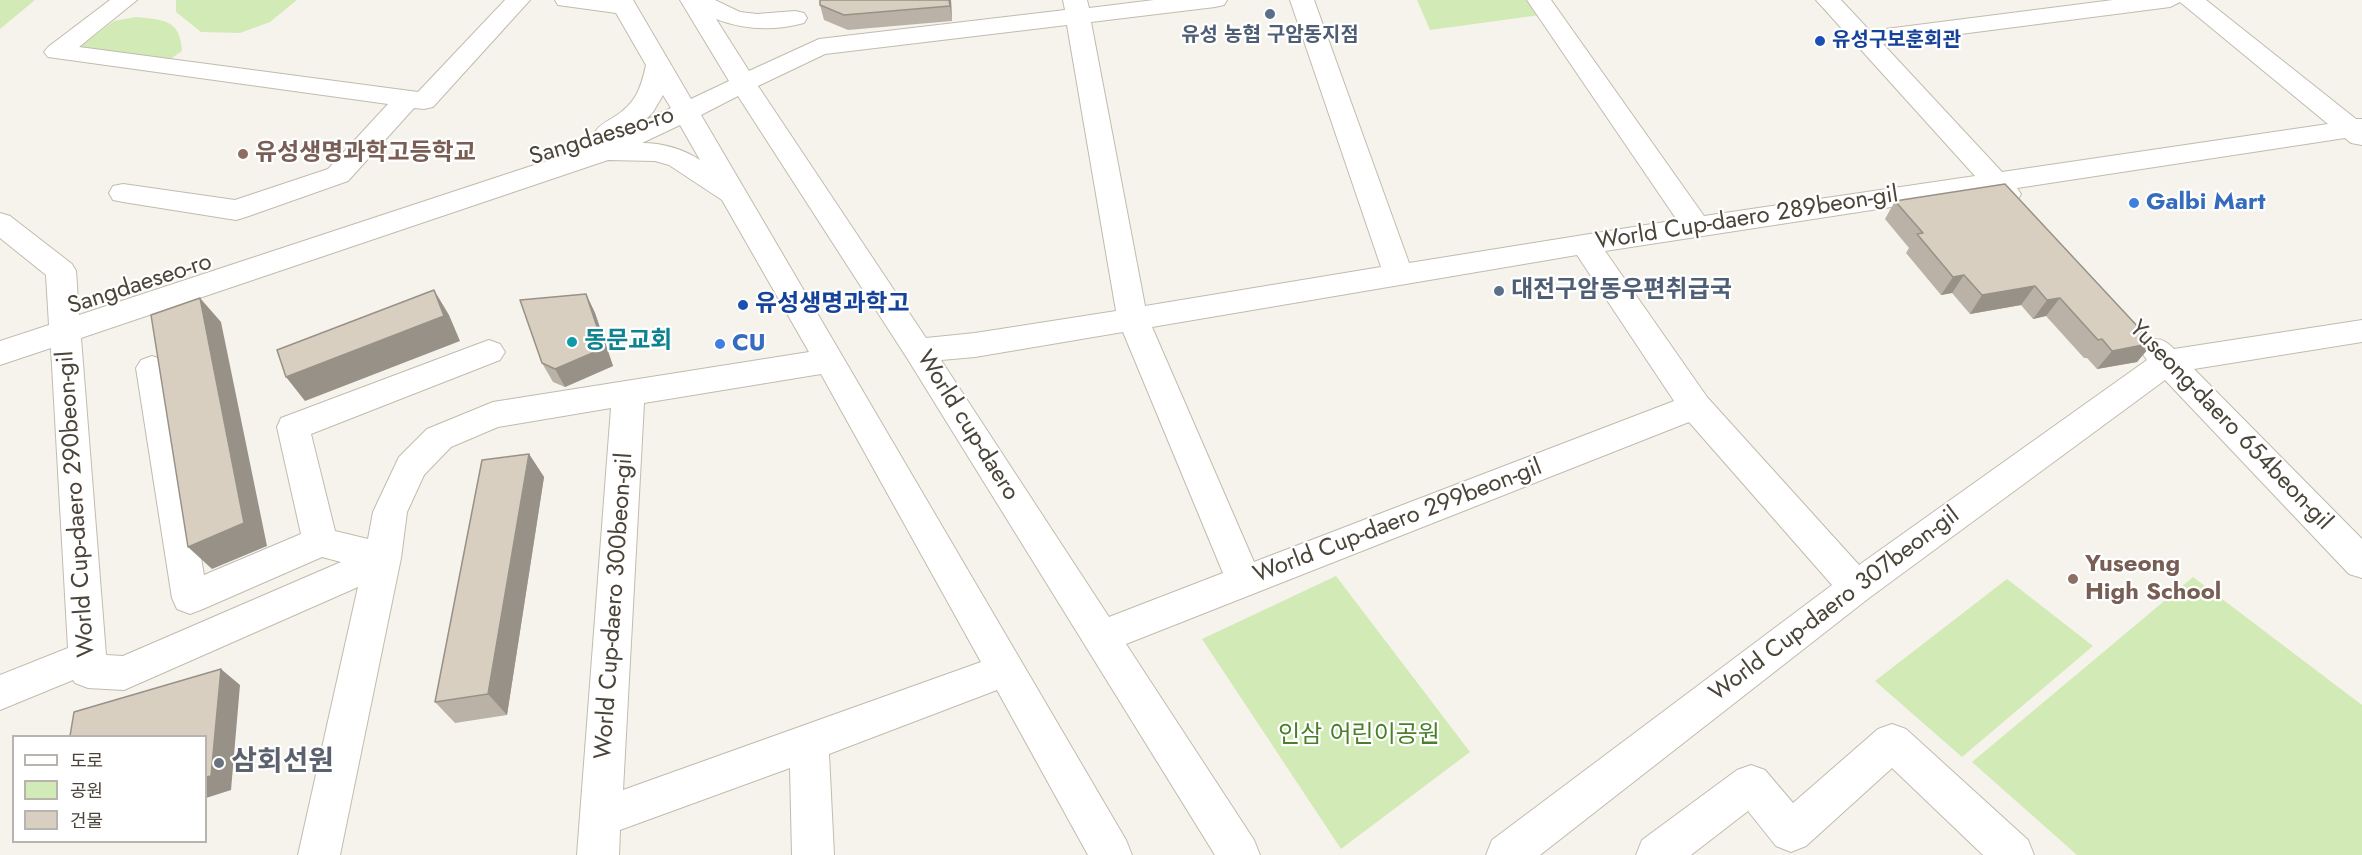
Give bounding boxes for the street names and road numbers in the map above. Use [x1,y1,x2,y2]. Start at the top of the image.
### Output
street label: Sangdaeseo-ro [526,101,678,173]
street label: World Cup-daero 289beon-gil [1594,181,1900,257]
street label: Sangdaeseo-ro [64,248,216,322]
street label: Yuseong-daero 654beon-gil [2122,315,2338,537]
street label: World cup-daero [909,346,1025,506]
street label: World Cup-daero 290beon-gil [52,350,102,658]
street label: World Cup-daero 300beon-gil [590,452,640,760]
street label: World Cup-daero 299beon-gil [1250,454,1546,590]
street label: World Cup-daero 307beon-gil [1704,502,1966,708]

